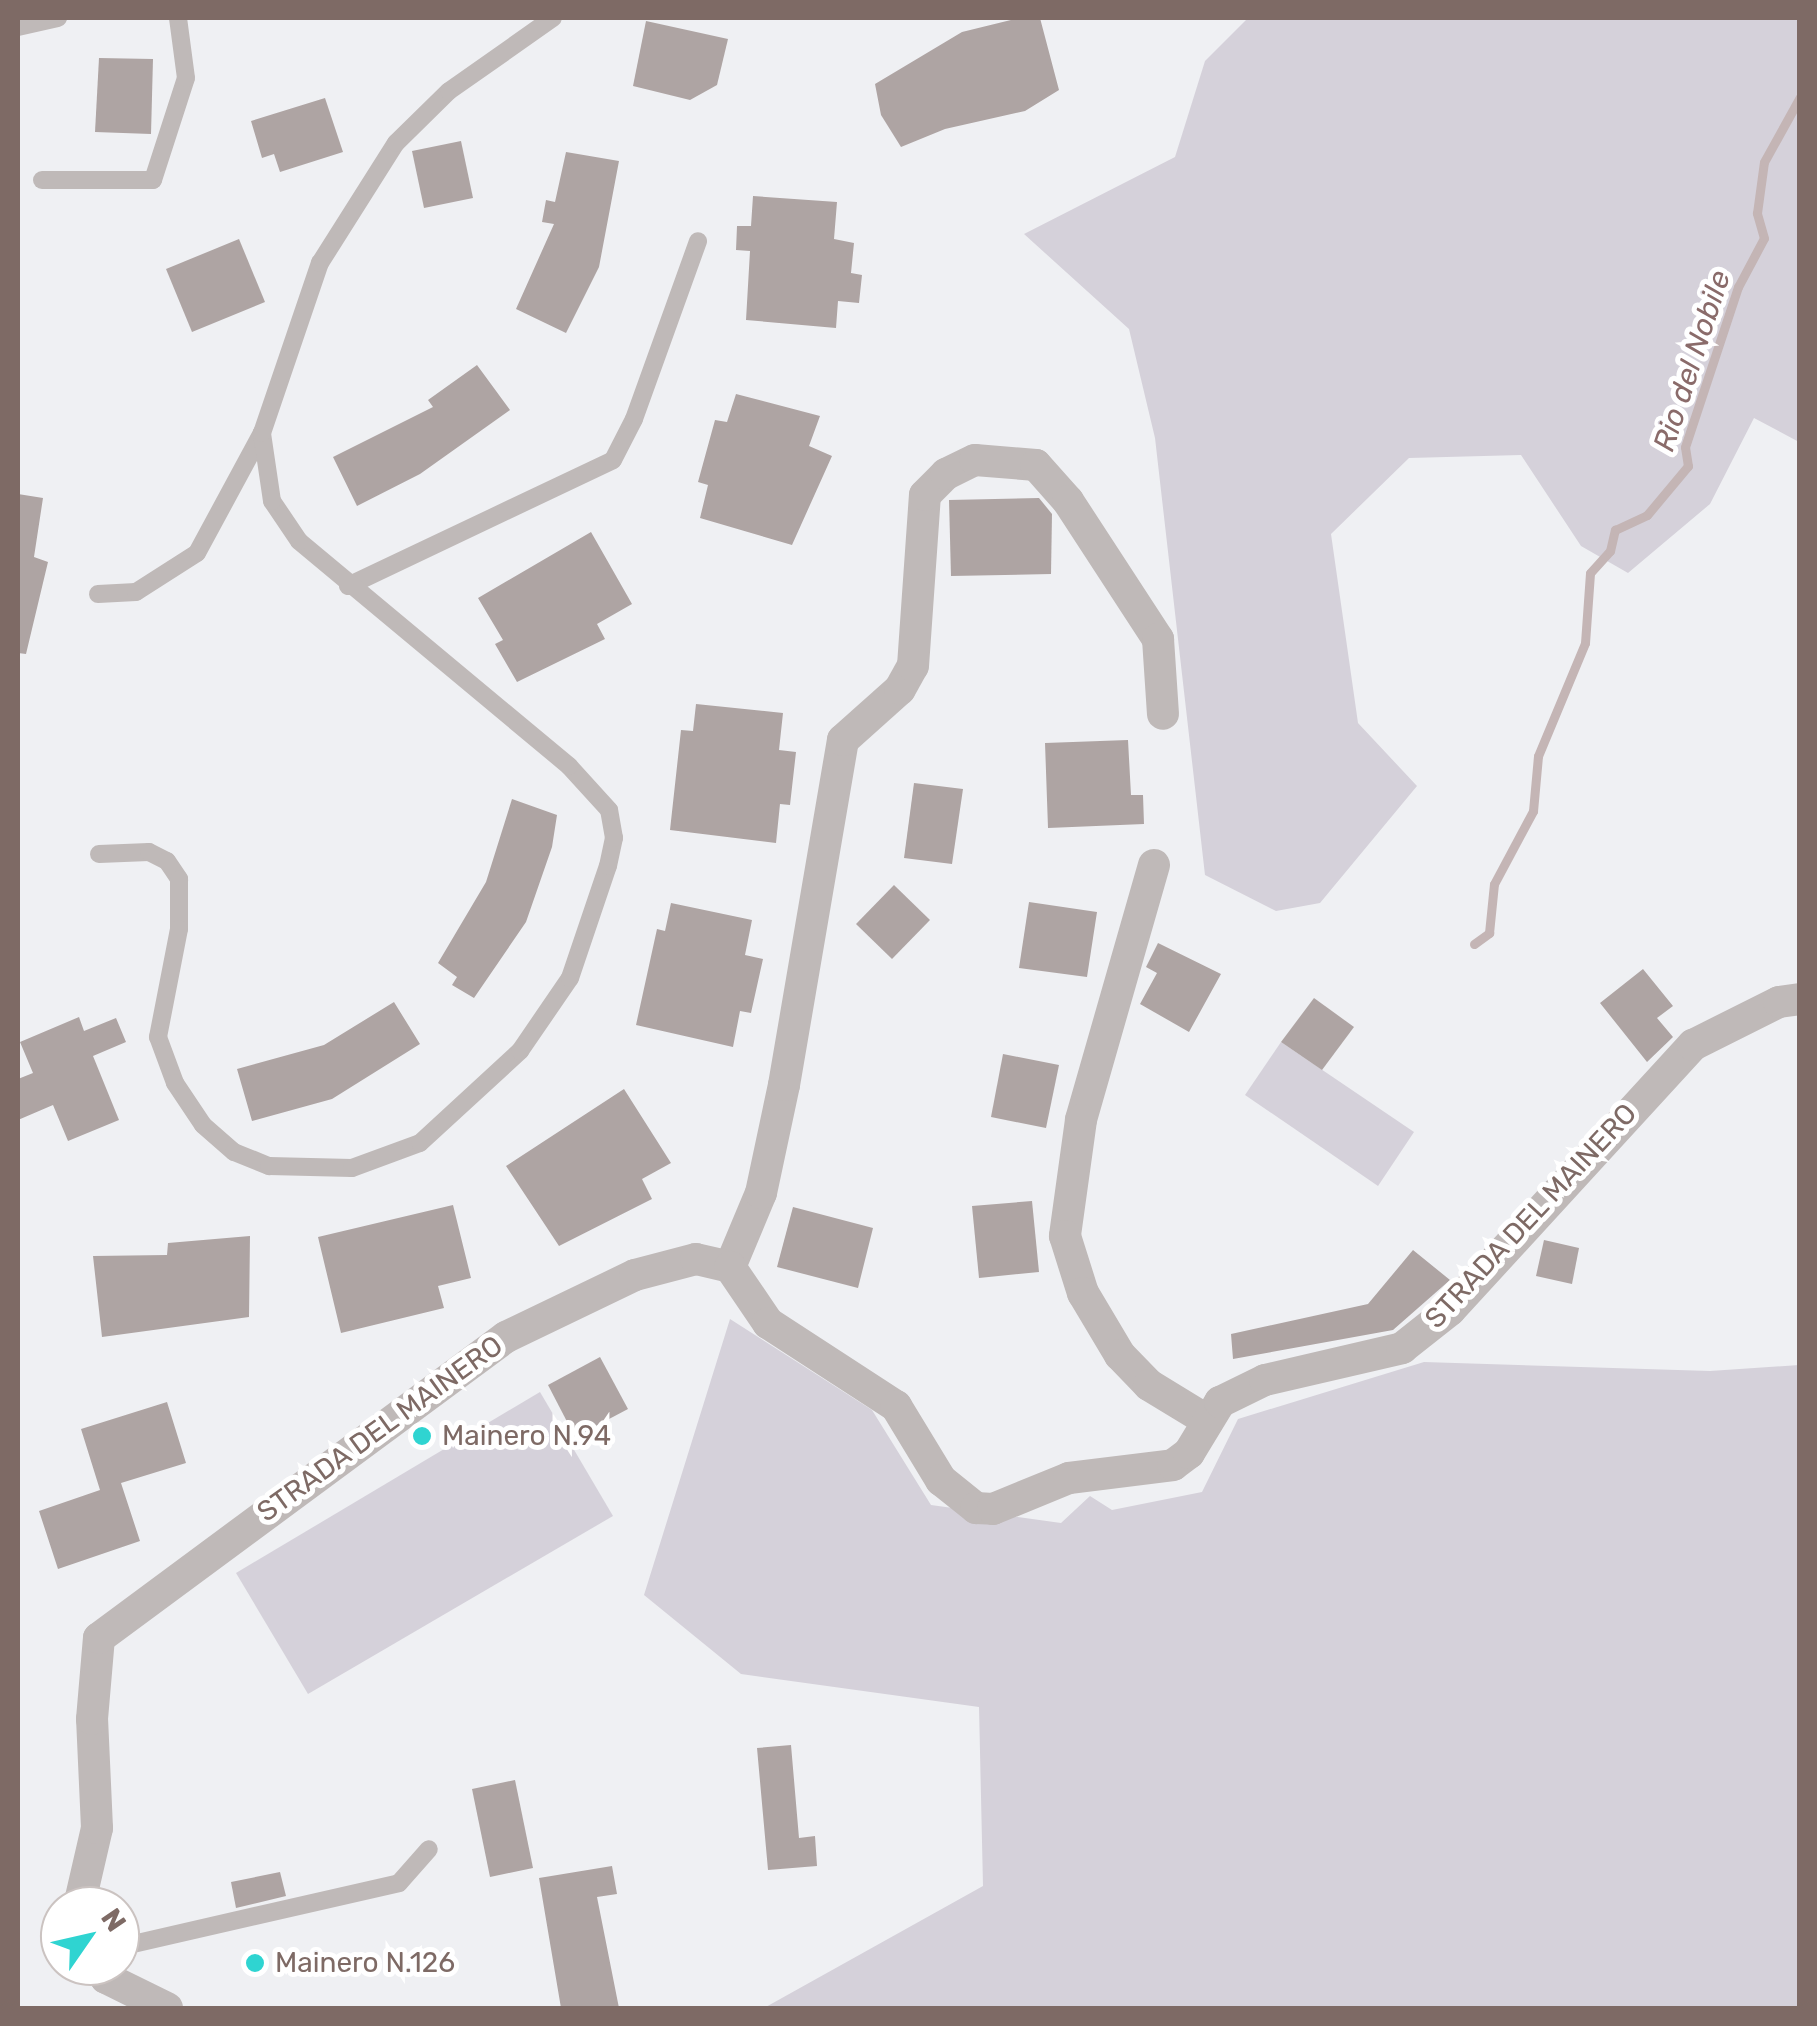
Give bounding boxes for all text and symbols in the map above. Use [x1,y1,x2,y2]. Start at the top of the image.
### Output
water label: Rio del Nobile [1646,266,1738,456]
street label: STRADA DEL MAINERO [1418,1096,1644,1336]
street label: STRADA DEL MAINERO [250,1328,510,1530]
place label: Mainero N.94 [442,1419,611,1453]
marker: Mainero N.94 [411,1425,433,1447]
north arrow [40,1886,140,1986]
text: N [94,1902,133,1938]
place label: Mainero N.126 [275,1946,455,1980]
marker: Mainero N.126 [244,1952,266,1974]

